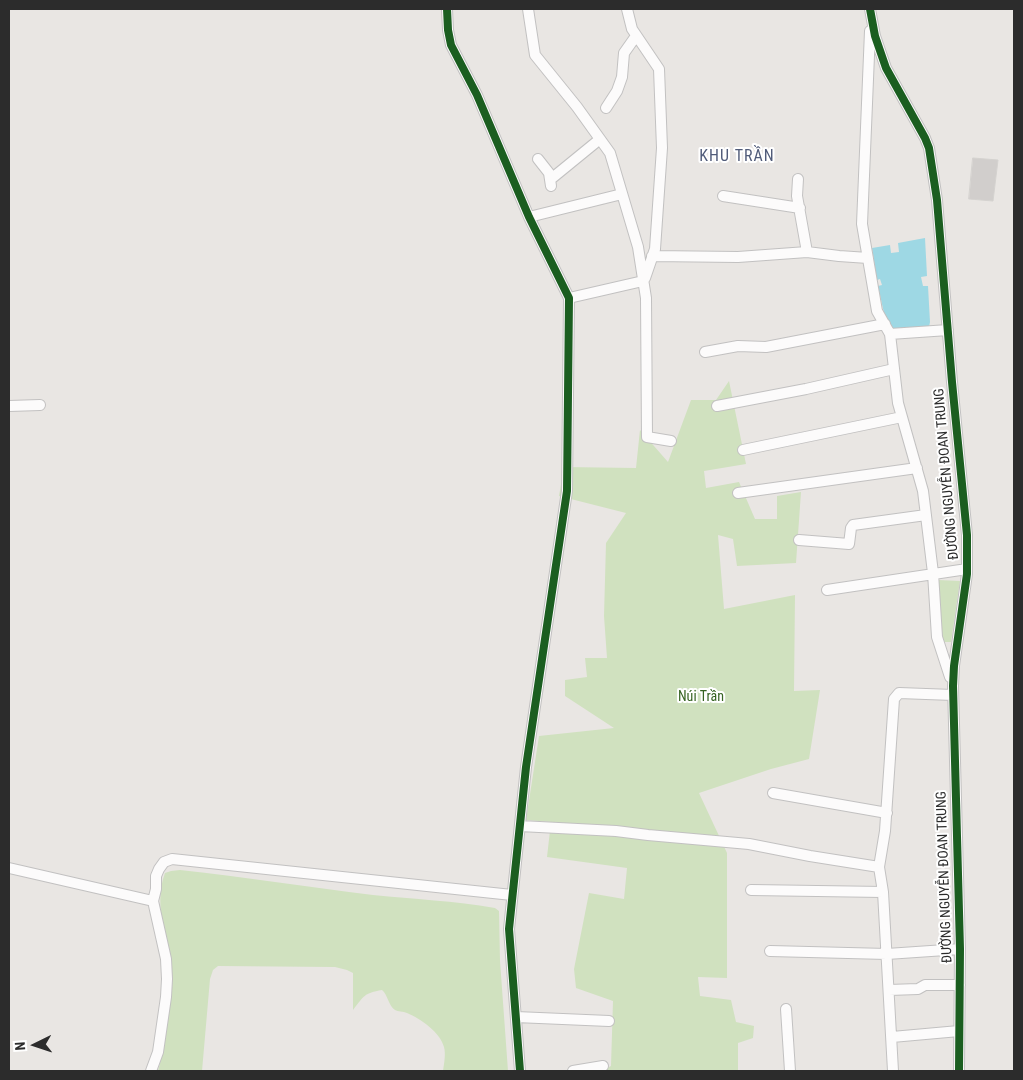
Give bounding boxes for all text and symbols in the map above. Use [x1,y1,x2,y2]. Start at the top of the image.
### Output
district label: KHU TRẦN [698,147,776,167]
street label: ĐƯỜNG NGUYỄN ĐOAN TRUNG [931,388,963,560]
park label: Núi Trần [678,689,724,705]
street label: ĐƯỜNG NGUYỄN ĐOAN TRUNG [934,791,956,963]
north arrow [10,1020,60,1070]
text: N [12,1041,28,1051]

